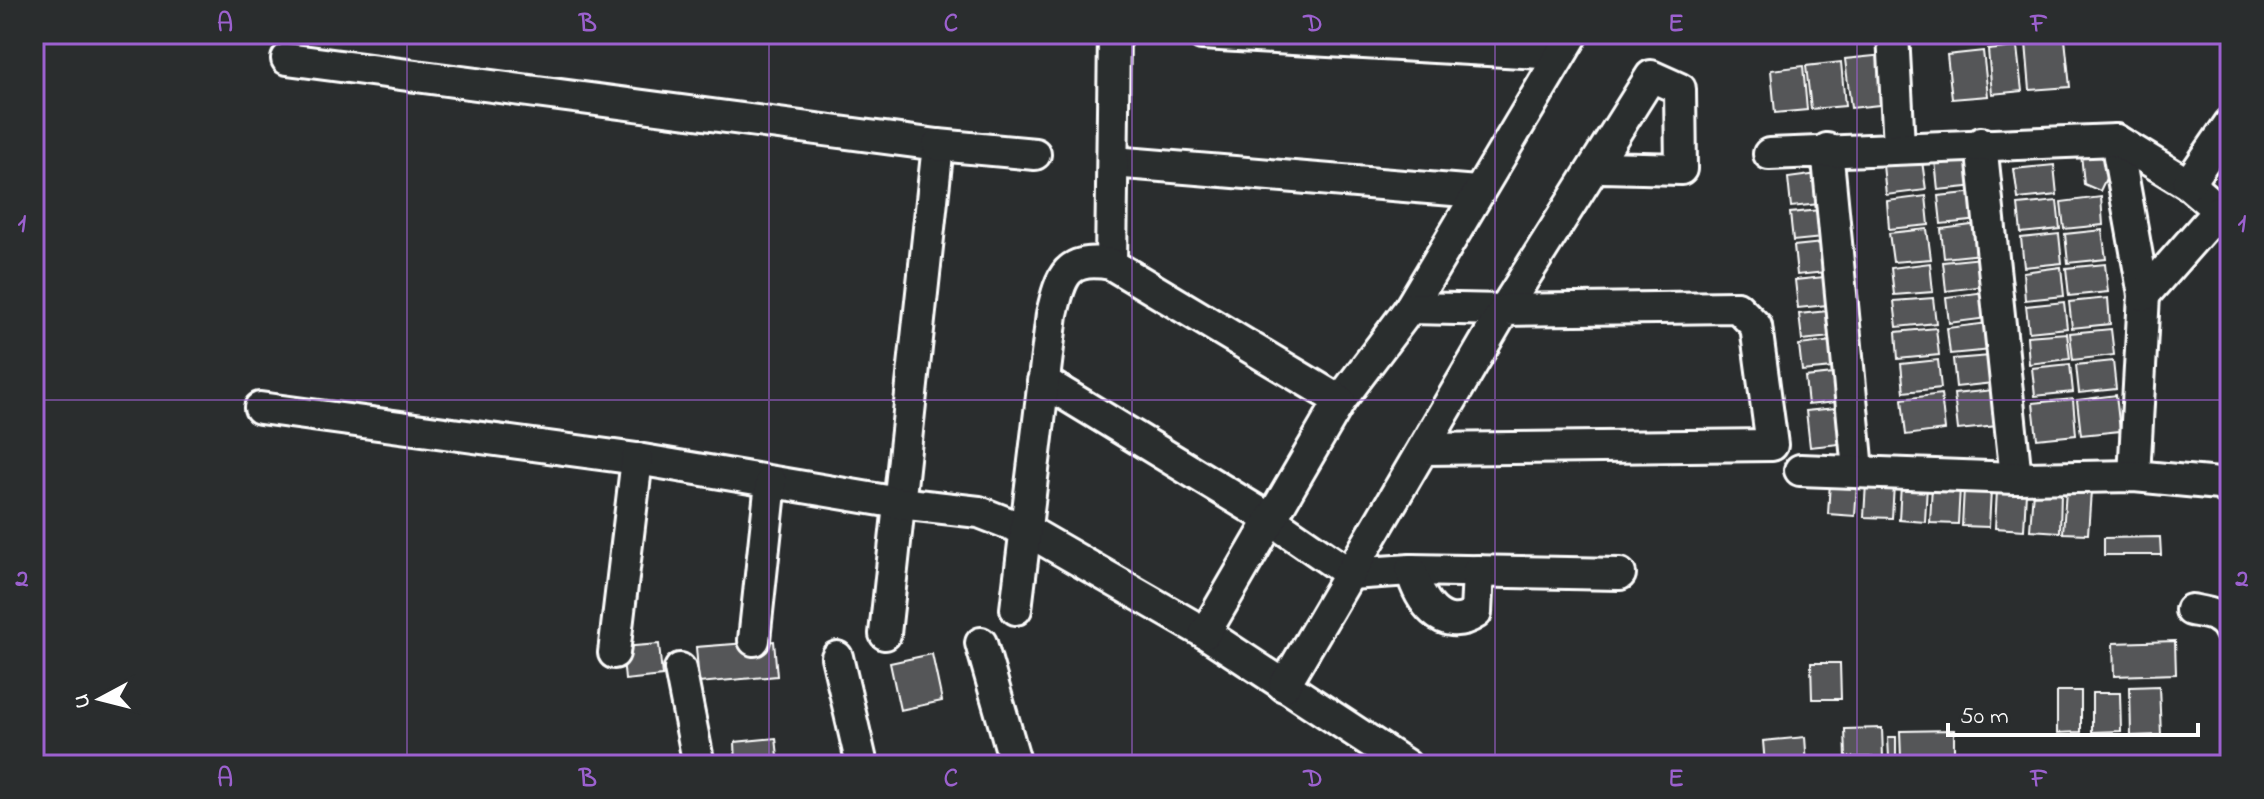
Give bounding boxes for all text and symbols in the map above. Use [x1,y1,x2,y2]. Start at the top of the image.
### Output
text: A [217,6,233,44]
text: B [578,6,597,44]
text: C [944,6,958,44]
text: D [1302,6,1323,44]
text: E [1668,6,1684,44]
text: F [2029,6,2048,44]
text: 1 [18,206,27,244]
text: 1 [2238,206,2247,244]
text: 2 [15,561,29,599]
text: 2 [2235,561,2249,599]
north arrow [60,659,140,739]
scale bar [1948,687,2198,737]
text: U [66,692,100,710]
text: 50 m [1960,700,2009,735]
text: A [217,761,233,799]
text: B [578,761,597,799]
text: C [944,761,958,799]
text: D [1302,761,1323,799]
text: E [1668,761,1684,799]
text: F [2029,761,2048,799]

